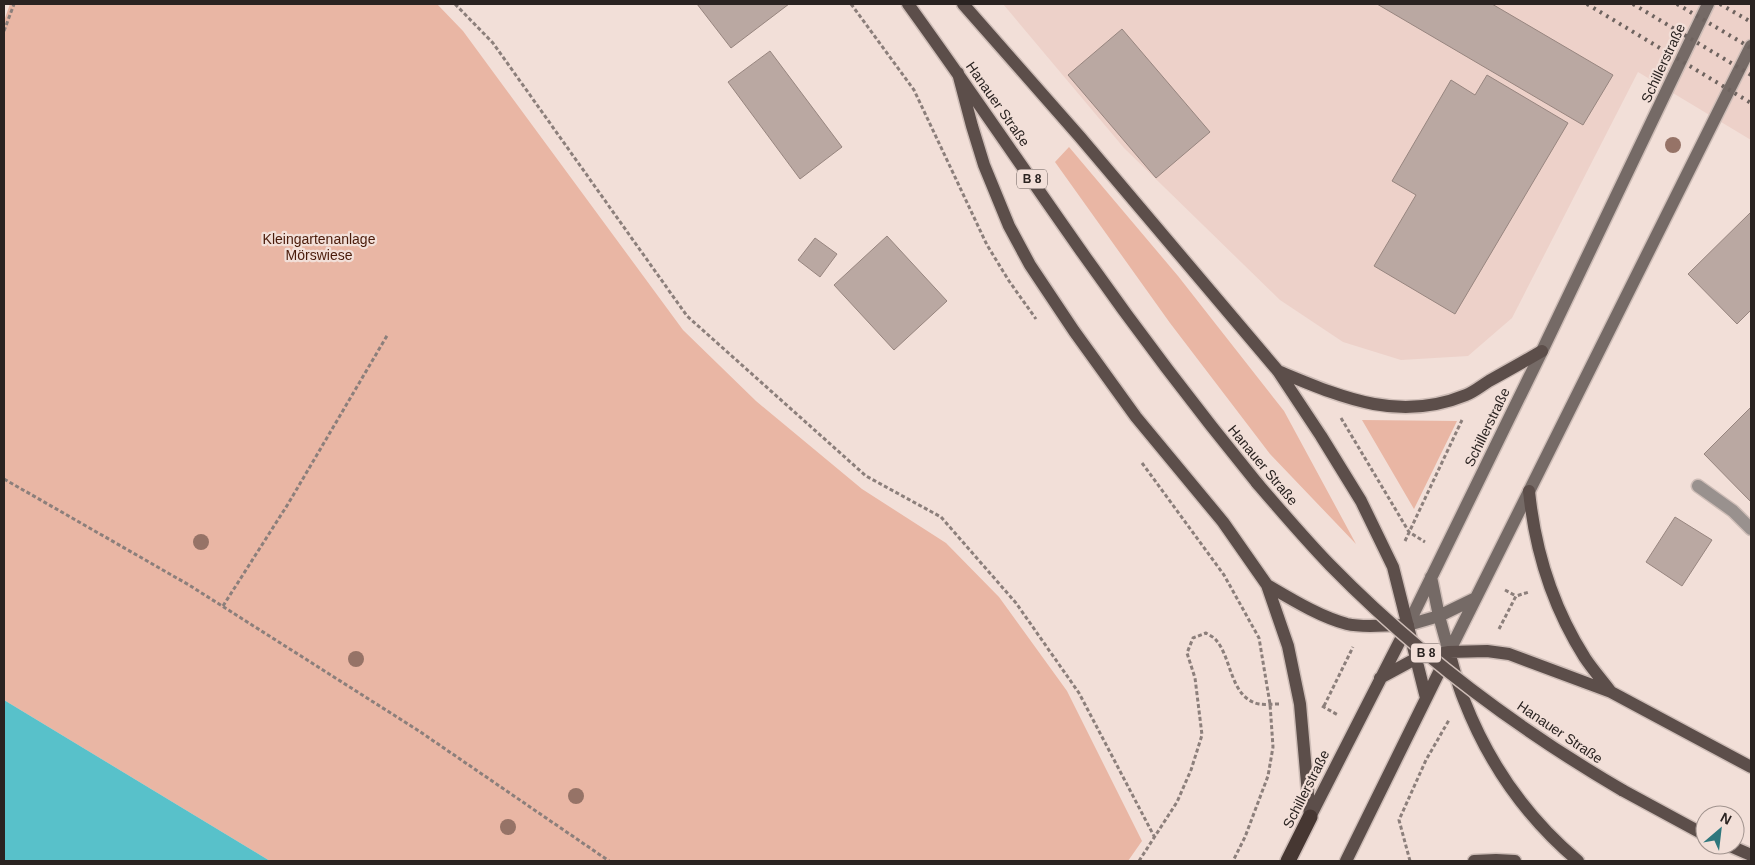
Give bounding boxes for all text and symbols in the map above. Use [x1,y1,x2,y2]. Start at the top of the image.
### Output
street label: Schillerstraße [1638,21,1688,105]
street label: Hanauer Straße [963,59,1033,150]
road number: B 8 [1017,170,1047,188]
park label: Kleingartenanlage Mörswiese [263,231,376,263]
street label: Schillerstraße [1461,385,1513,469]
street label: Hanauer Straße [1225,422,1301,508]
road number: B 8 [1411,644,1441,662]
street label: Hanauer Straße [1514,698,1606,767]
street label: Schillerstraße [1279,747,1333,831]
north arrow [1695,805,1745,855]
text: N [1718,809,1734,828]

